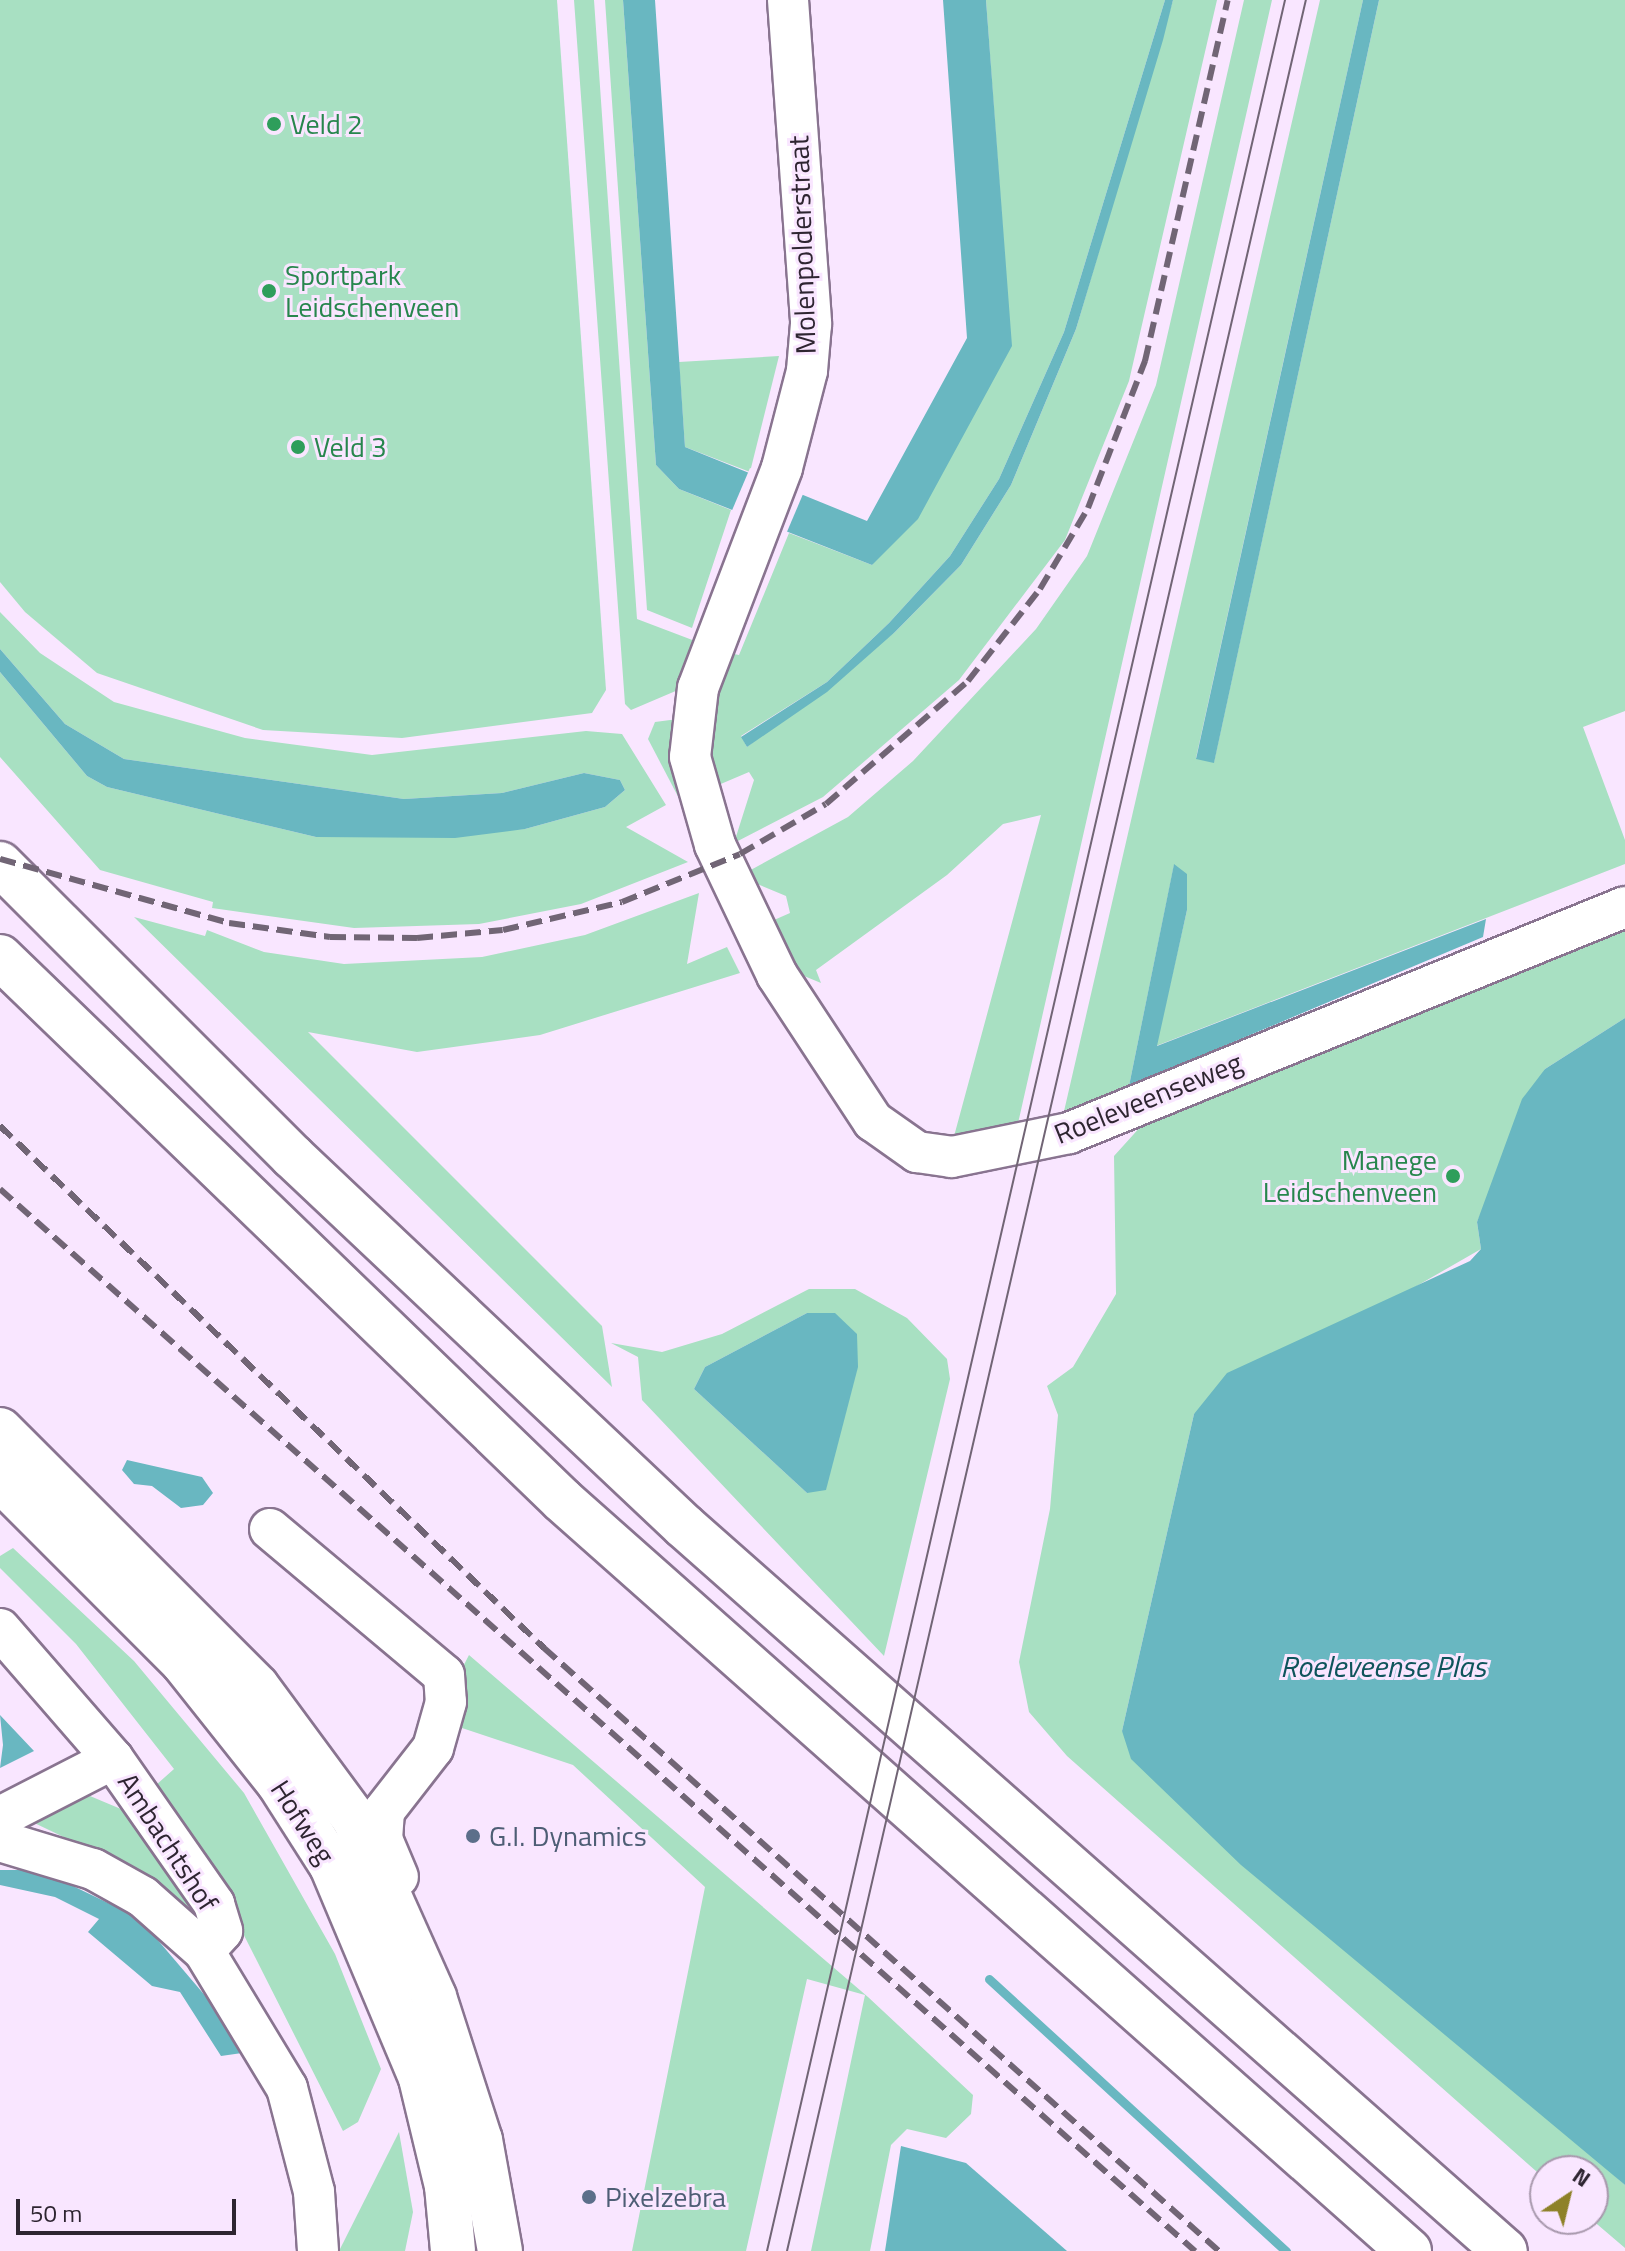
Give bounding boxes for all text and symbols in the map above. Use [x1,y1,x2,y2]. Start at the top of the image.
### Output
place label: Veld 2 [290,107,363,141]
marker: Veld 2 [265,115,283,133]
street label: Molenpolderstraat [781,135,823,355]
place label: Sportpark Leidschenveen [285,258,459,324]
marker: Sportpark Leidschenveen [260,282,278,300]
place label: Veld 3 [314,430,387,464]
marker: Veld 3 [289,438,307,456]
street label: Roeleveenseweg [1049,1045,1247,1151]
place label: Manege Leidschenveen [1263,1143,1437,1209]
marker: Manege Leidschenveen [1444,1167,1462,1185]
water label: Roeleveense Plas [1280,1648,1486,1684]
street label: Ambachtshof [111,1767,225,1917]
street label: Hofweg [264,1774,342,1870]
place label: G.I. Dynamics [489,1819,647,1853]
marker: G.I. Dynamics [464,1827,482,1845]
north arrow [1529,2155,1609,2235]
text: N [1566,2159,1598,2195]
place label: Pixelzebra [605,2180,726,2214]
scale bar [20,2183,240,2233]
marker: Pixelzebra [580,2188,598,2206]
text: 50 m [30,2195,82,2231]

